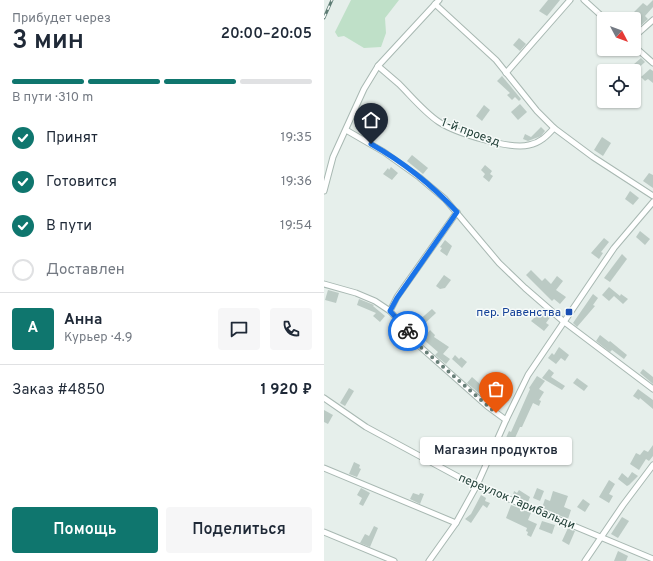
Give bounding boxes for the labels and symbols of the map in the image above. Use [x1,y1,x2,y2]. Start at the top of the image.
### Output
north arrow [597,12,641,56]
pin [354,103,388,144]
street label: 1-й проезд [439,115,502,151]
place label: пер. Равенства [476,305,561,321]
marker: пер. Равенства [564,307,574,317]
courier [388,311,428,351]
pin [479,372,513,413]
callout: Магазин продуктов [420,437,572,465]
street label: переулок Гарибальди [456,470,578,534]

